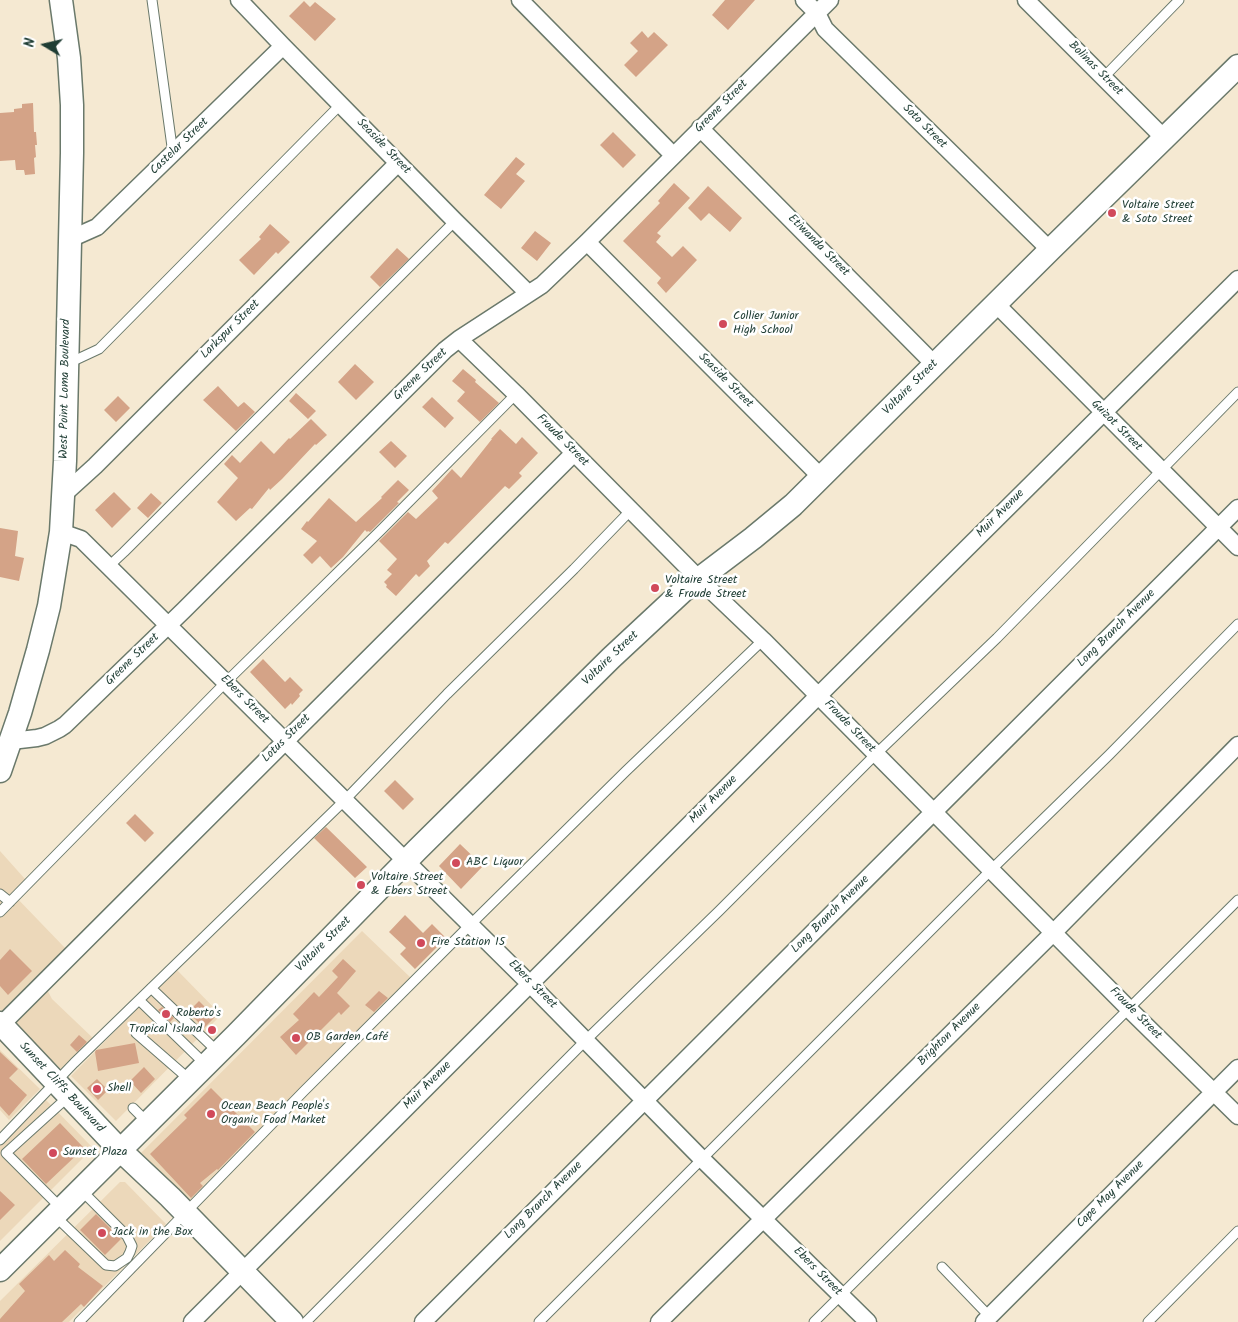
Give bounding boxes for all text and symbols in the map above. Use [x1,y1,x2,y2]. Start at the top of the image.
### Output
north arrow [20,20,70,70]
text: N [19,37,42,49]
street label: Bolinas Street [1065,39,1125,99]
street label: Greene Street [692,77,752,137]
street label: Soto Street [899,102,949,152]
street label: Castelar Street [148,116,212,178]
street label: Seaside Street [353,116,413,178]
place label: Voltaire Street & Soto Street [1122,199,1195,227]
marker: Voltaire Street & Soto Street [1106,207,1118,219]
street label: Etiwanda Street [784,212,852,280]
street label: Larkspur Street [198,297,264,363]
place label: Collier Junior High School [733,310,799,338]
marker: Collier Junior High School [717,318,729,330]
street label: West Point Loma Boulevard [58,319,74,459]
street label: Greene Street [391,346,451,404]
street label: Seaside Street [694,350,756,412]
street label: Voltaire Street [880,357,942,419]
street label: Guizot Street [1087,397,1145,455]
street label: Froude Street [533,412,591,470]
street label: Muir Avenue [974,487,1028,541]
place label: Voltaire Street & Froude Street [665,574,746,602]
marker: Voltaire Street & Froude Street [649,582,661,594]
street label: Long Branch Avenue [1075,587,1159,671]
street label: Voltaire Street [580,629,642,689]
street label: Greene Street [103,631,163,689]
street label: Ebers Street [217,673,271,727]
street label: Froude Street [820,698,878,756]
street label: Lotus Street [260,712,314,766]
street label: Muir Avenue [687,773,741,827]
place label: ABC Liquor [466,856,523,870]
marker: ABC Liquor [450,857,462,869]
place label: Voltaire Street & Ebers Street [371,871,447,899]
street label: Long Branch Avenue [789,873,873,957]
marker: Voltaire Street & Ebers Street [355,879,367,891]
street label: Voltaire Street [293,914,355,976]
place label: Fire Station 15 [431,936,505,950]
marker: Fire Station 15 [415,937,427,949]
street label: Ebers Street [505,958,559,1012]
street label: Froude Street [1106,985,1164,1043]
street label: Brighton Avenue [915,1000,985,1070]
place label: Roberto's [176,1007,221,1021]
marker: Roberto's [160,1008,172,1020]
place label: Tropical Island [129,1023,202,1037]
marker: Tropical Island [206,1024,218,1036]
place label: OB Garden Café [306,1031,388,1045]
marker: OB Garden Café [290,1032,302,1044]
street label: Sunset Cliffs Boulevard [15,1040,107,1136]
street label: Muir Avenue [401,1059,455,1113]
place label: Shell [107,1082,131,1096]
marker: Shell [91,1083,103,1095]
place label: Ocean Beach People's Organic Food Market [221,1100,329,1128]
marker: Ocean Beach People's Organic Food Market [205,1108,217,1120]
place label: Sunset Plaza [63,1146,127,1160]
marker: Sunset Plaza [47,1147,59,1159]
street label: Cape May Avenue [1074,1158,1148,1232]
street label: Long Branch Avenue [502,1159,586,1243]
place label: Jack in the Box [112,1226,193,1240]
marker: Jack in the Box [96,1227,108,1239]
street label: Ebers Street [790,1245,844,1299]

